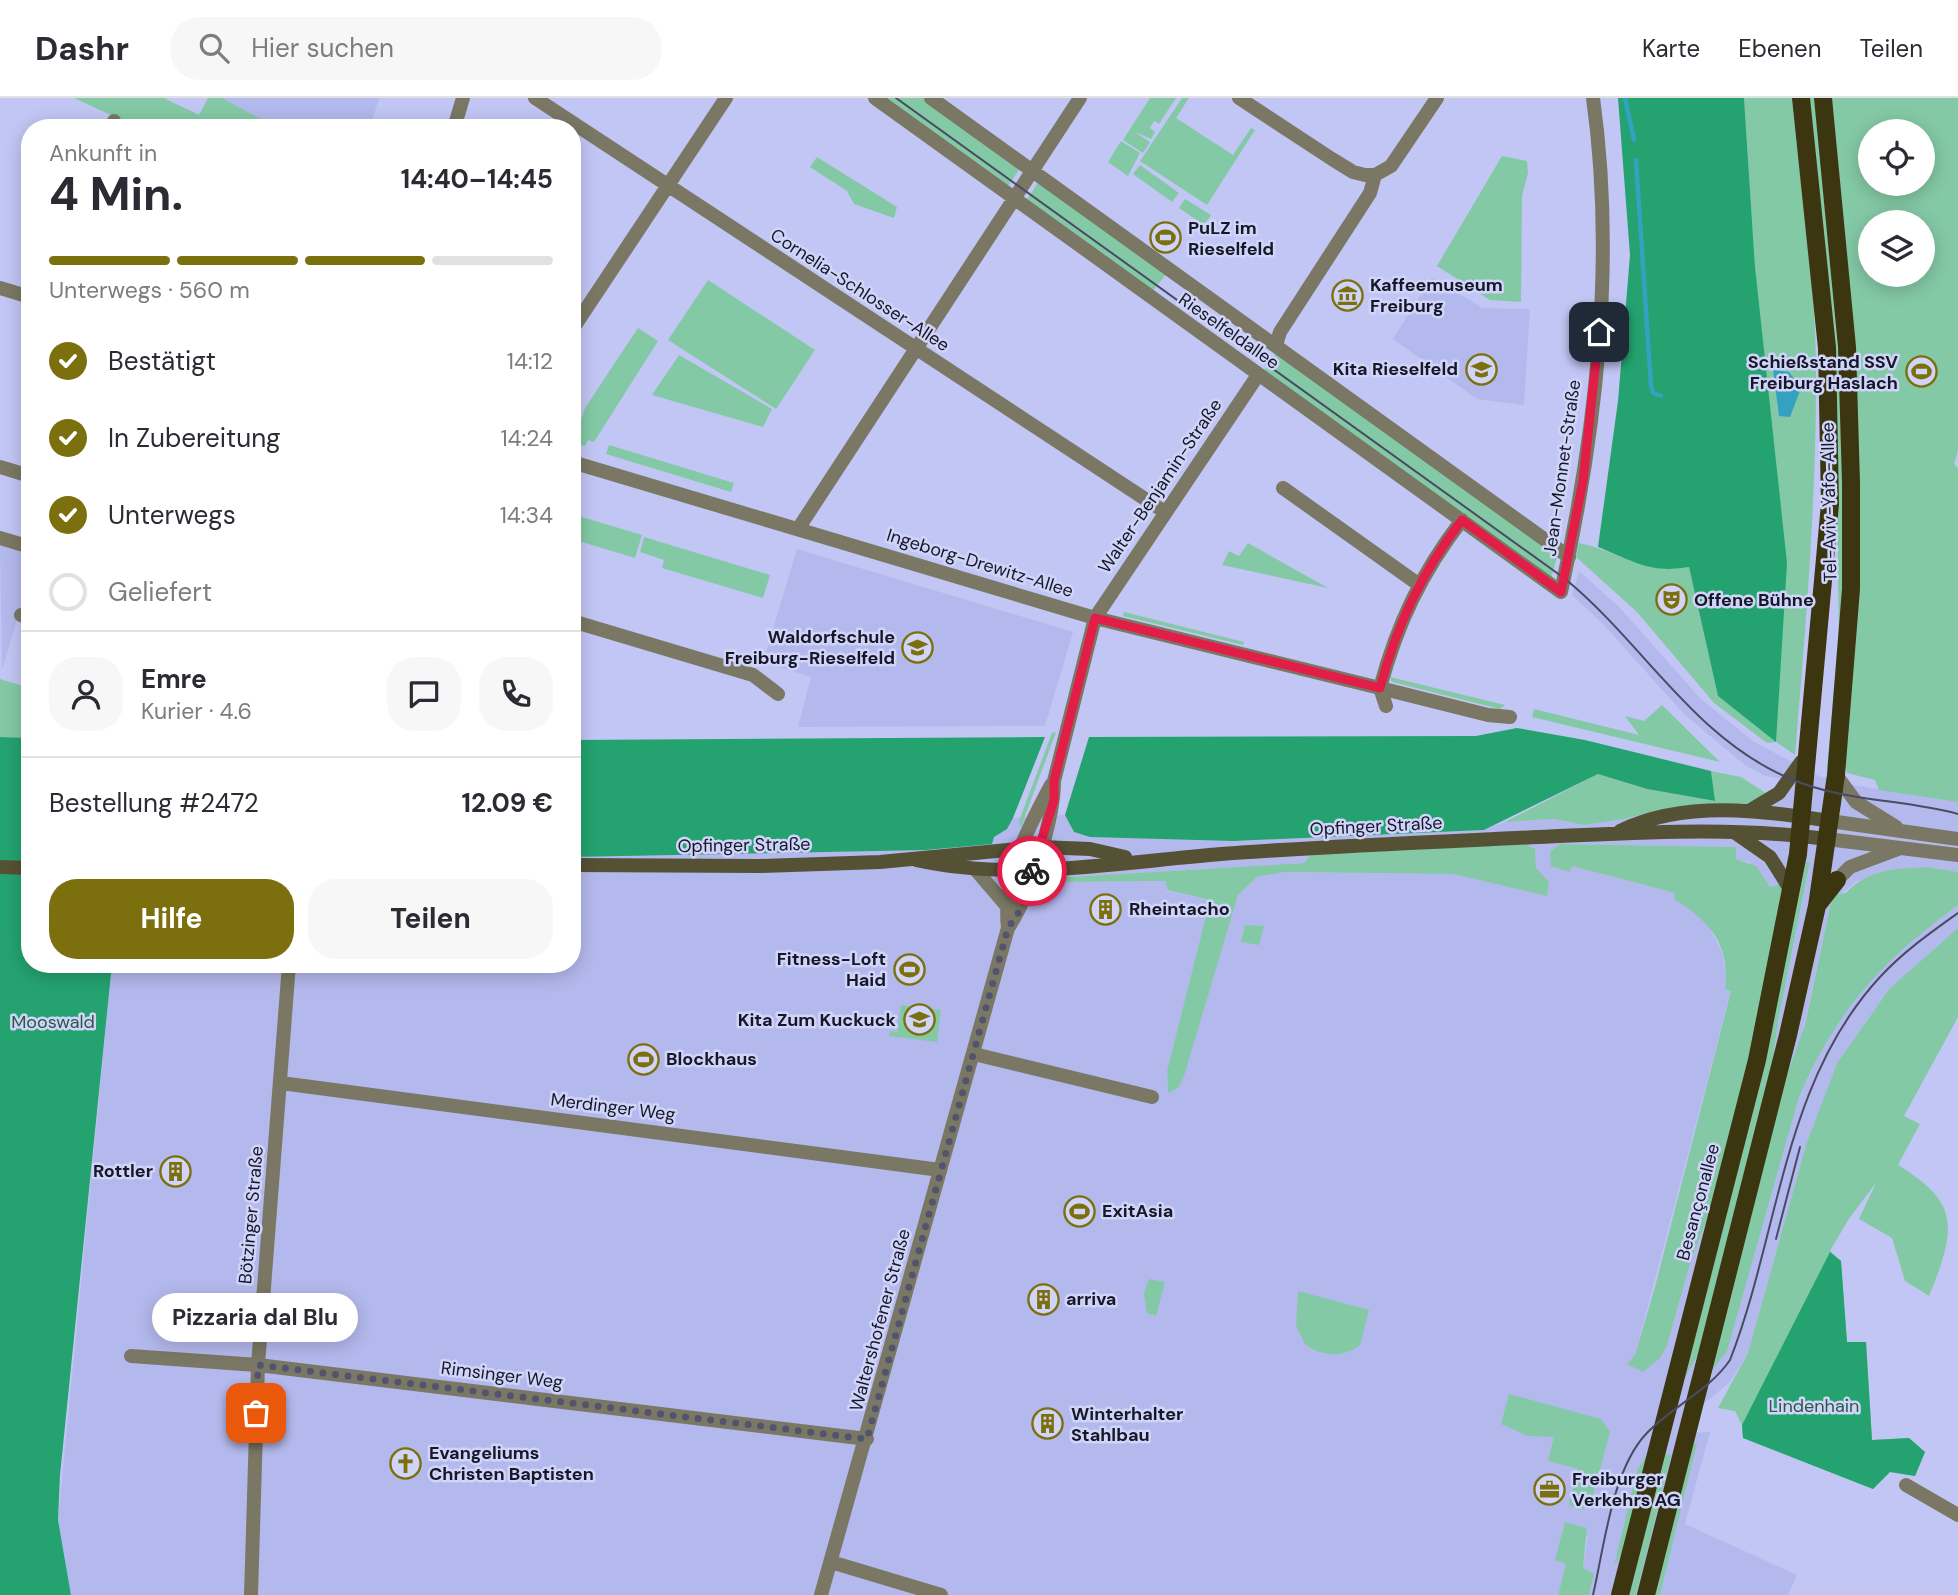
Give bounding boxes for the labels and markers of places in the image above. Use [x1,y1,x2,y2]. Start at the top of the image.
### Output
place label: PuLZ im Rieselfeld [1188,216,1274,261]
sports icon: PuLZ im Rieselfeld [1148,221,1182,255]
place label: Kaffeemuseum Freiburg [1370,273,1503,318]
museum icon: Kaffeemuseum Freiburg [1330,278,1364,312]
pin [1569,302,1629,362]
place label: Schießstand SSV Freiburg Haslach [1748,350,1898,395]
school or university icon: Kita Rieselfeld [1464,352,1498,386]
sports icon: Schießstand SSV Freiburg Haslach [1904,355,1938,389]
place label: Kita Rieselfeld [1333,357,1458,381]
theatre icon: Offene Bühne [1654,583,1688,617]
place label: Offene Bühne [1694,588,1814,612]
place label: Waldorfschule Freiburg-Rieselfeld [725,625,895,670]
school or university icon: Waldorfschule Freiburg-Rieselfeld [901,630,935,664]
building icon: Rheintacho [1089,892,1123,926]
place label: Rheintacho [1129,897,1230,921]
place label: Fitness-Loft Haid [777,947,886,992]
sports icon: Fitness-Loft Haid [892,952,926,986]
school or university icon: Kita Zum Kuckuck [902,1003,936,1037]
place label: Kita Zum Kuckuck [738,1008,897,1032]
sports icon: Blockhaus [626,1042,660,1076]
place label: Blockhaus [666,1047,757,1071]
building icon: Rottler [159,1154,193,1188]
place label: Rottler [93,1159,153,1183]
sports icon: ExitAsia [1062,1194,1096,1228]
place label: ExitAsia [1102,1199,1173,1223]
building icon: arriva [1026,1282,1060,1316]
place label: arriva [1066,1287,1116,1311]
callout: Pizzaria dal Blu [153,1294,359,1343]
pin [226,1383,286,1443]
place label: Winterhalter Stahlbau [1071,1402,1183,1447]
building icon: Winterhalter Stahlbau [1031,1407,1065,1441]
place label: Evangeliums Christen Baptisten [429,1441,594,1486]
church icon: Evangeliums Christen Baptisten [389,1446,423,1480]
place label: Freiburger Verkehrs AG [1572,1467,1681,1512]
office icon: Freiburger Verkehrs AG [1532,1472,1566,1506]

